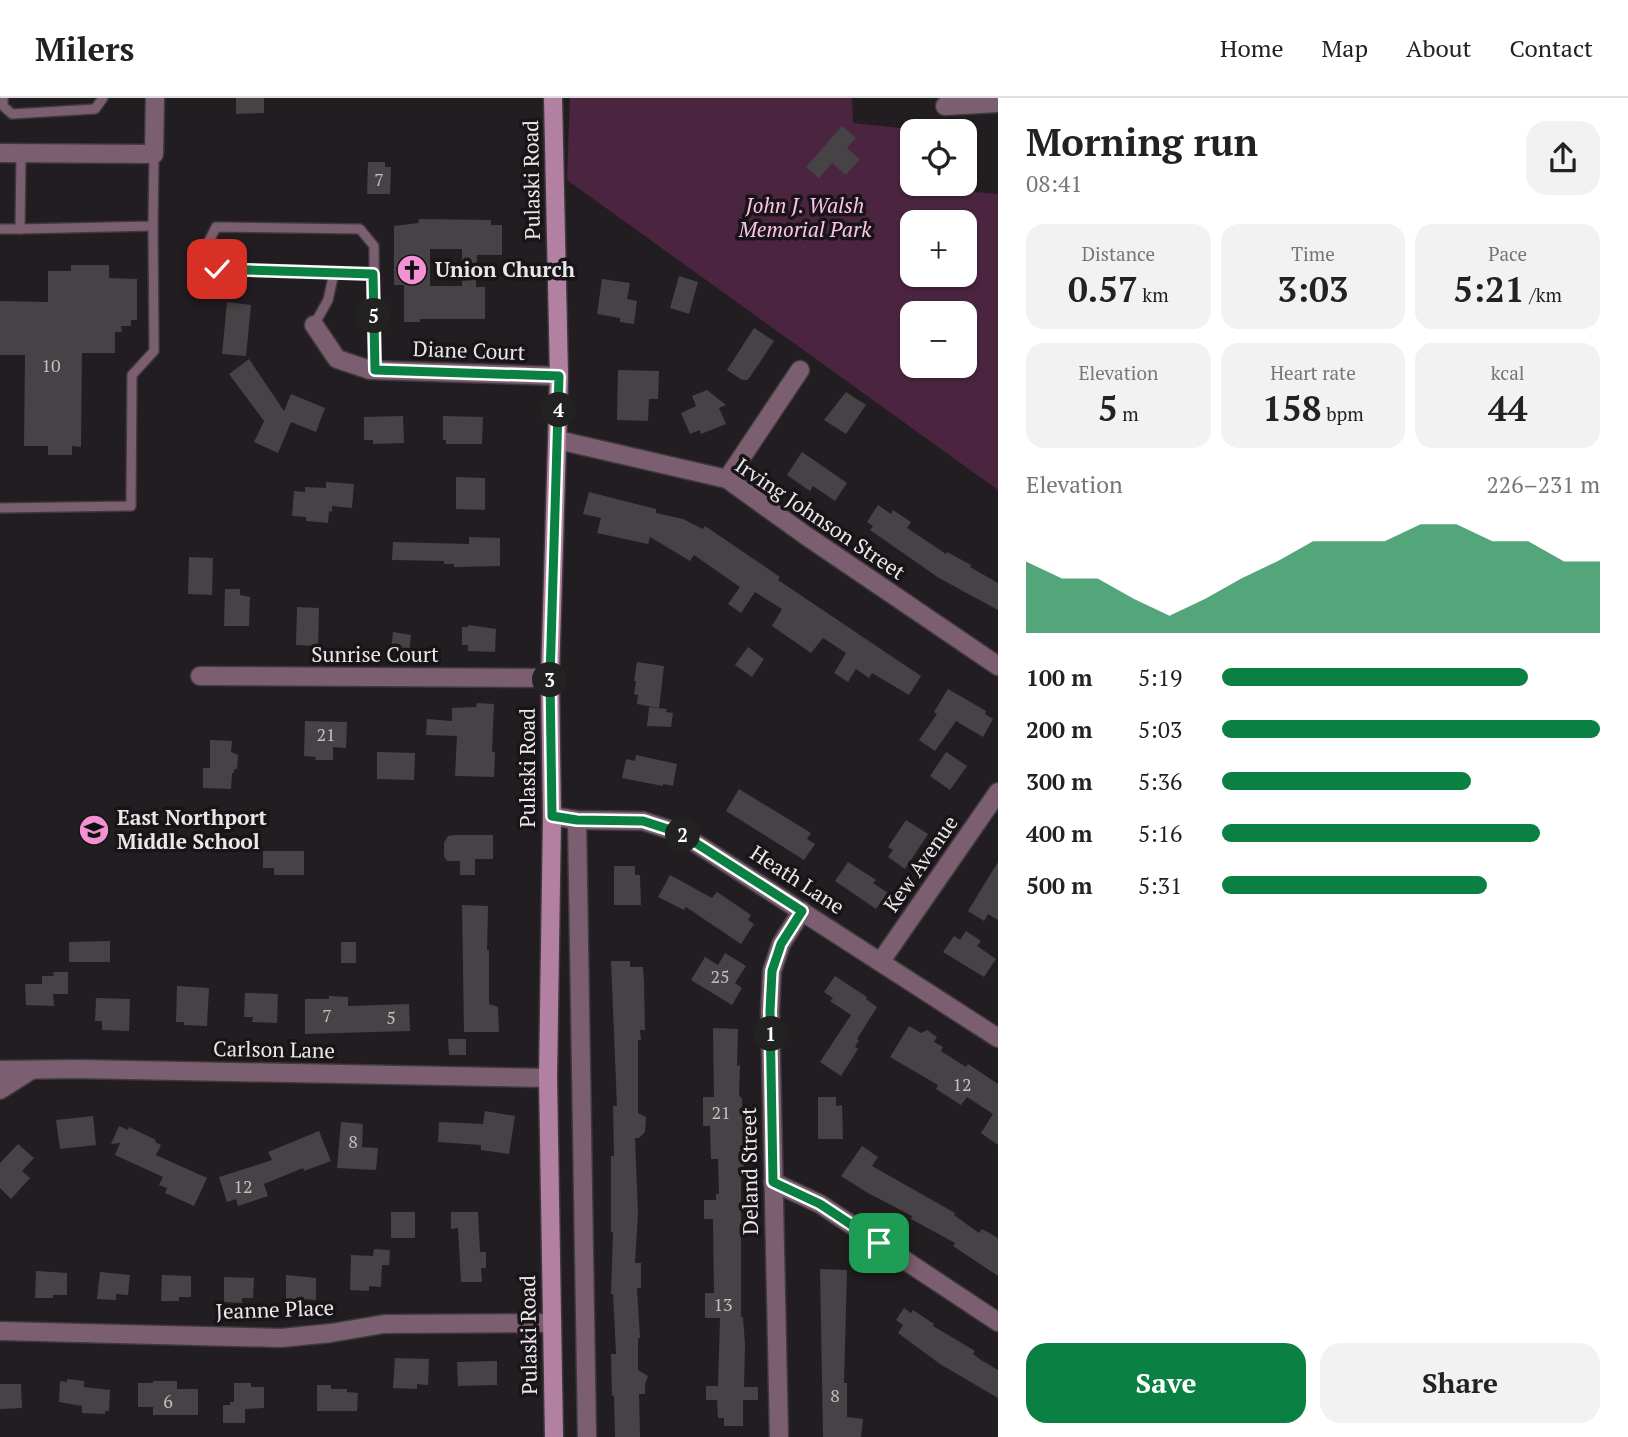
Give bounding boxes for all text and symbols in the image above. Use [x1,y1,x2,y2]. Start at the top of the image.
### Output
text: Milers [35,27,134,70]
text: Home [1220,32,1284,64]
text: Map [1322,32,1368,64]
text: About [1406,32,1472,64]
text: Contact [1510,32,1593,64]
text: Morning run [1026,117,1258,167]
map controls [900,119,977,378]
button: locate [900,119,977,196]
street label: Pulaski Road [516,120,546,240]
button: share [1526,121,1600,195]
house number: 7 [374,167,384,191]
text: 08:41 [1026,168,1083,199]
park label: John J. Walsh Memorial Park [738,191,872,243]
button: + [900,210,977,287]
pin [187,239,247,299]
text: Distance [1082,241,1155,266]
text: Time [1291,241,1335,266]
text: Pace [1488,241,1527,266]
icon: check [198,250,236,288]
church icon: Union Church [395,253,429,287]
place label: Union Church [435,255,576,283]
text: 0.57 [1068,266,1138,312]
text: 3:03 [1277,266,1349,312]
text: 5:21 [1453,266,1525,312]
text: km [1138,282,1169,307]
text: /km [1525,282,1562,307]
pin: 5 [356,298,392,333]
button: − [900,301,977,378]
text: 5 [368,303,379,328]
street label: Diane Court [412,334,526,366]
house number: 10 [41,353,61,377]
text: Elevation [1078,360,1158,385]
text: Heart rate [1270,360,1356,385]
text: kcal [1491,360,1525,385]
text: 5 [1098,385,1118,431]
text: 158 [1262,385,1322,431]
text: 44 [1488,385,1527,431]
pin: 4 [542,392,576,428]
text: 4 [553,397,564,422]
text: m [1118,401,1139,426]
text: bpm [1322,401,1364,426]
street label: Irving Johnson Street [730,451,911,586]
text: Elevation [1026,469,1123,500]
text: 226–231 m [1487,469,1600,500]
street label: Sunrise Court [311,640,439,668]
pin: 3 [532,662,568,698]
text: 100 m [1026,662,1092,693]
text: 5:19 [1138,662,1182,693]
text: 3 [544,667,555,692]
street label: Pulaski Road [513,708,541,828]
text: 200 m [1026,714,1092,745]
text: 5:03 [1138,714,1182,745]
house number: 21 [316,722,336,746]
text: 300 m [1026,766,1092,797]
text: 5:36 [1138,766,1182,797]
place label: East Northport Middle School [117,803,267,855]
street label: Kew Avenue [877,810,964,917]
school or university icon: East Northport Middle School [77,813,111,847]
pin: 2 [666,818,700,852]
text: 400 m [1026,818,1092,849]
text: 5:16 [1138,818,1182,849]
text: 2 [677,822,688,847]
street label: Heath Lane [745,838,850,920]
text: 500 m [1026,870,1092,901]
text: 5:31 [1138,870,1182,901]
house number: 25 [710,964,730,988]
house number: 7 [322,1003,332,1027]
house number: 5 [386,1005,396,1029]
pin: 1 [754,1016,788,1052]
text: 1 [765,1021,776,1046]
street label: Carlson Lane [213,1034,335,1064]
house number: 12 [952,1072,972,1096]
house number: 21 [711,1100,731,1124]
street label: Deland Street [734,1107,764,1235]
house number: 8 [348,1129,358,1153]
house number: 12 [233,1174,253,1198]
pin [849,1213,909,1273]
icon: arrive [860,1224,898,1262]
street label: Pulaski Road [513,1275,543,1395]
house number: 13 [713,1292,733,1316]
street label: Jeanne Place [215,1293,335,1325]
button: Save [1026,1343,1306,1423]
button: Share [1320,1343,1600,1423]
house number: 8 [830,1383,840,1407]
house number: 6 [163,1389,173,1413]

